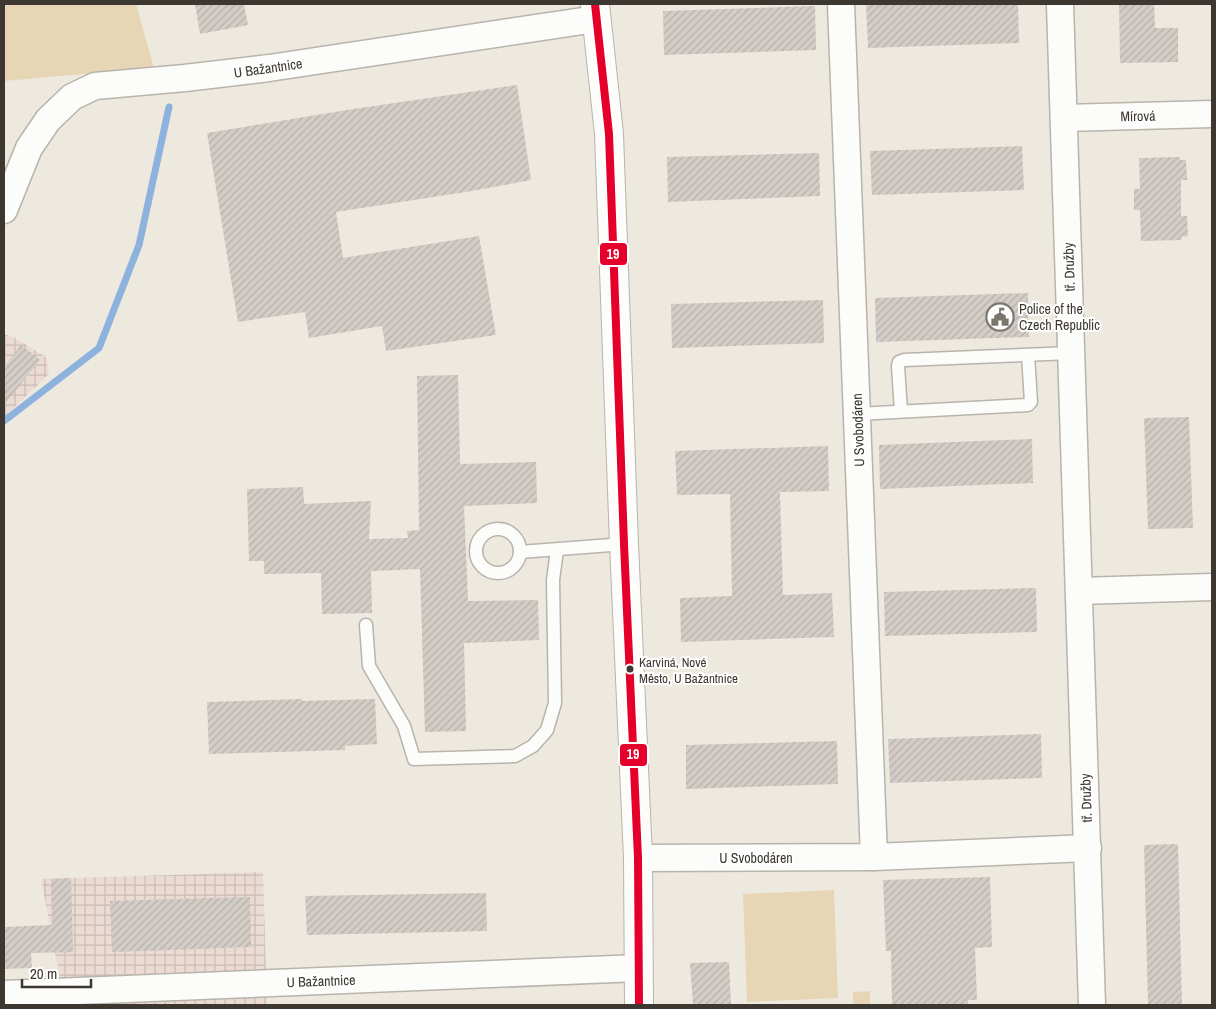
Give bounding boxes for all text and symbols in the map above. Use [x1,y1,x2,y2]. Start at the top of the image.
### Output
street label: U Bažantnice [233,54,303,82]
street label: Mírová [1120,107,1156,125]
line badge: 19 [599,242,628,266]
street label: tř. Družby [1059,242,1079,292]
text: 19 [607,245,619,263]
place label: Police of the Czech Republic [1019,300,1100,334]
public building icon: Police of the Czech Republic [985,302,1015,332]
street label: U Svobodáren [848,393,868,467]
place label: Karviná, Nové Město, U Bažantnice [639,654,738,687]
marker: Karviná, Nové Město, U Bažantnice [625,664,635,674]
line badge: 19 [619,743,648,767]
text: 19 [627,745,639,763]
street label: tř. Družby [1076,773,1096,823]
street label: U Svobodáren [719,849,793,867]
scale bar [22,956,91,988]
text: 20 m [30,963,57,984]
street label: U Bažantnice [286,971,356,991]

